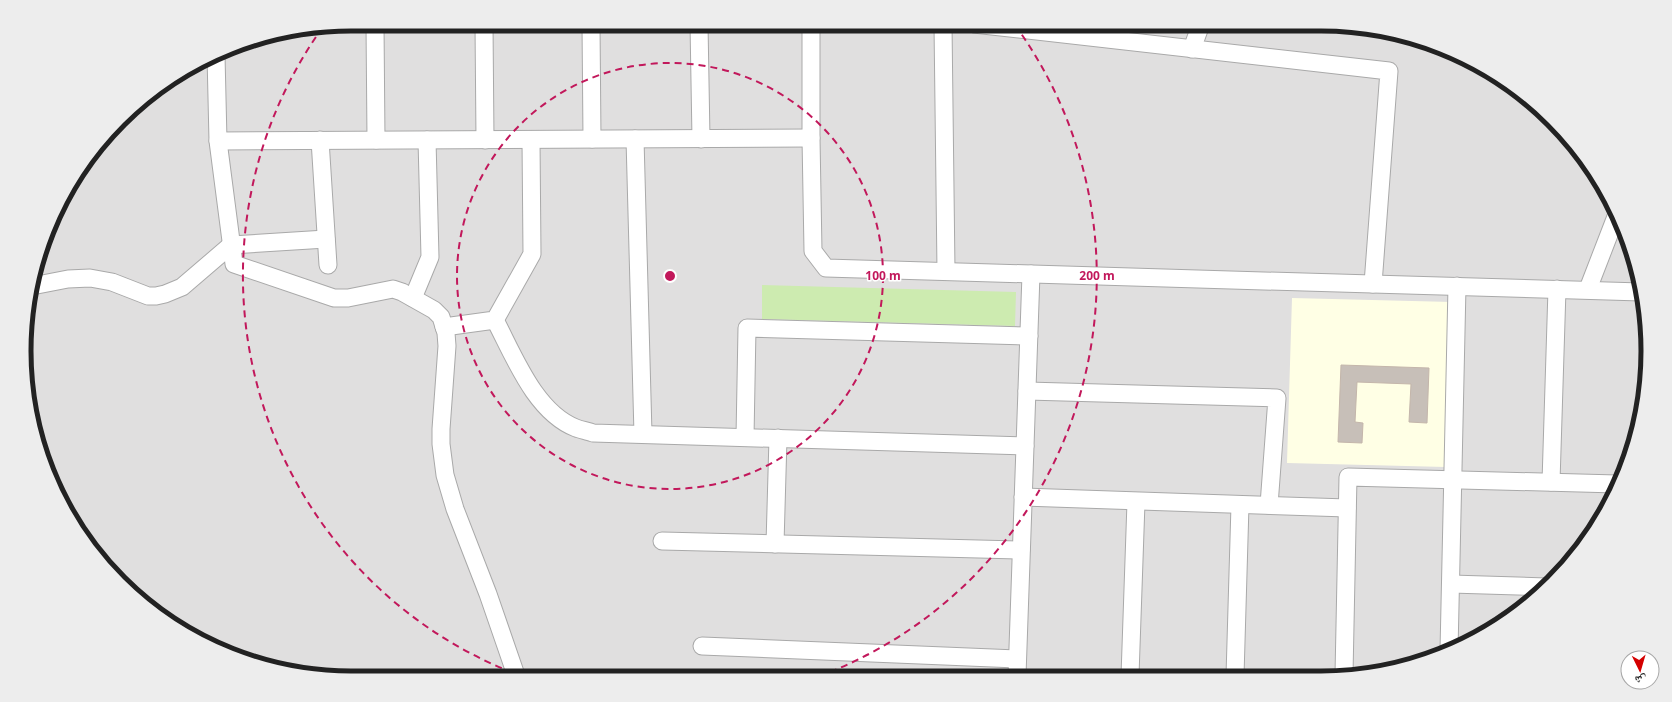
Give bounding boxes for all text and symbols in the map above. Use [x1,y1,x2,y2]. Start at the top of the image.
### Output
text: 100 m [865,267,901,284]
text: 200 m [1079,267,1115,284]
centre of rings [663,269,677,283]
north arrow [1620,650,1660,690]
text: ش [1634,671,1647,688]

